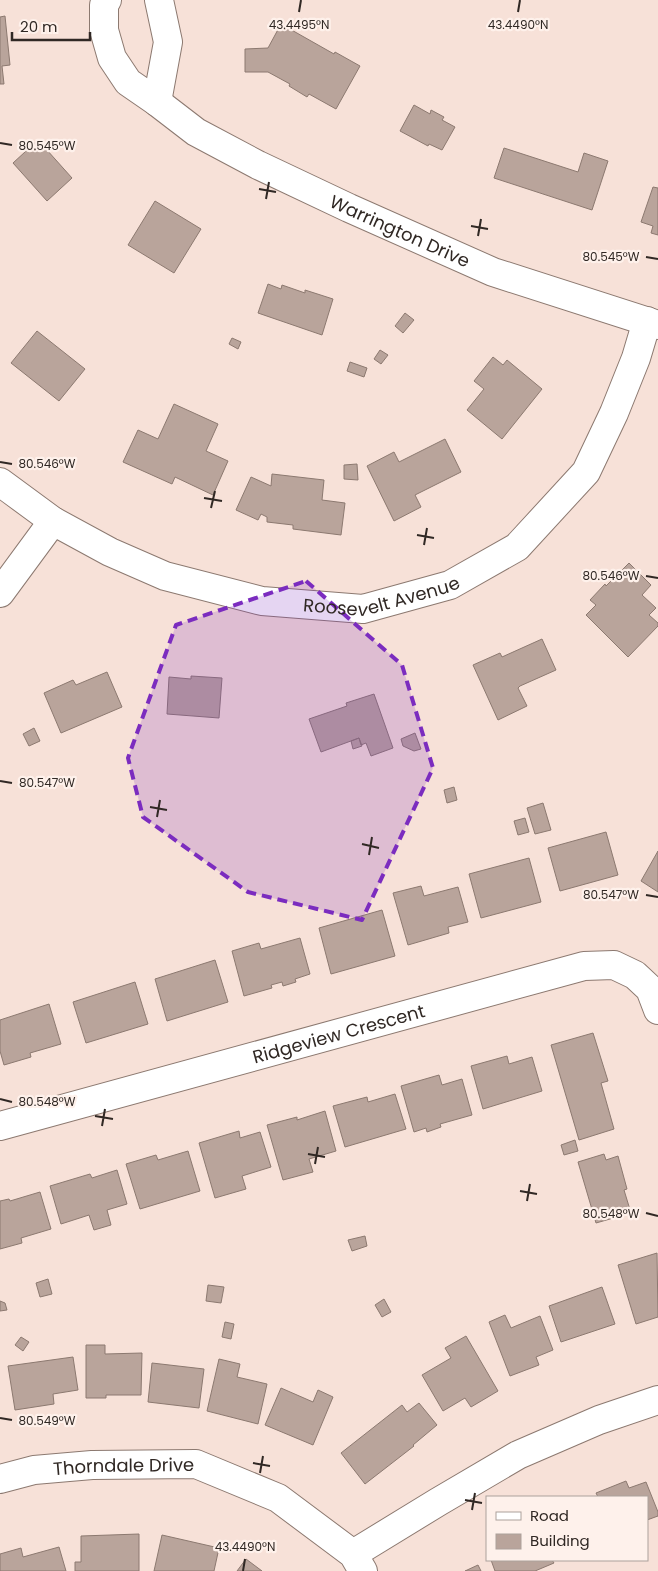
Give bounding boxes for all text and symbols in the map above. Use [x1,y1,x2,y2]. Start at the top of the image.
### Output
scale bar [12,10,90,42]
text: 20 m [20,16,58,37]
text: 43.4495°N [269,16,329,33]
text: 43.4490°N [488,16,548,33]
text: 80.545°W [19,137,76,154]
street label: Warrington Drive [326,188,474,273]
text: 80.545°W [583,248,640,265]
text: 80.546°W [19,455,76,472]
text: 80.546°W [583,567,640,584]
street label: Roosevelt Avenue [302,570,464,622]
text: 80.547°W [19,774,75,791]
text: 80.547°W [583,886,639,903]
street label: Ridgeview Crescent [250,998,427,1069]
text: 80.548°W [19,1093,76,1110]
text: 80.548°W [583,1205,640,1222]
text: 80.549°W [19,1412,76,1429]
street label: Thorndale Drive [52,1452,194,1481]
legend [486,1496,648,1561]
text: Road [530,1505,569,1526]
text: Building [530,1530,590,1551]
text: 43.4490°N [215,1538,275,1555]

